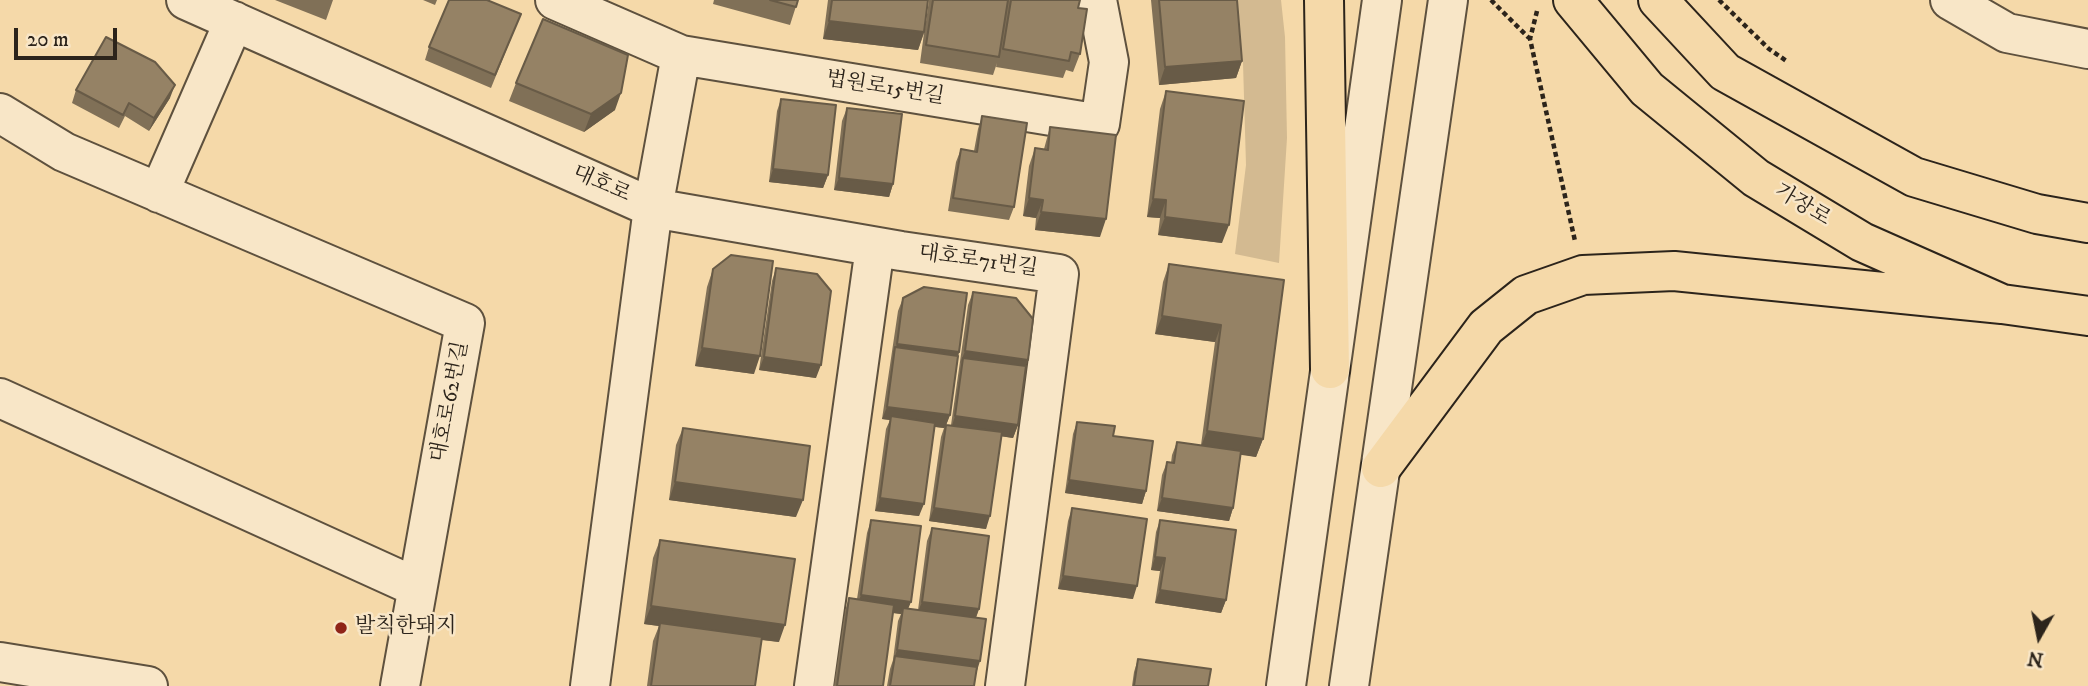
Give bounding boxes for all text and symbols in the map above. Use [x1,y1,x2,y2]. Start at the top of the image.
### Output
scale bar [18,14,121,58]
text: 20 m [27,27,69,53]
street label: 법원로15번길 [824,67,946,111]
street label: 대호로 [568,161,634,209]
street label: 가장로 [1769,180,1835,232]
street label: 대호로71번길 [917,241,1039,283]
street label: 대호로62번길 [427,339,475,465]
north arrow [2004,602,2074,672]
place label: 발칙한돼지 [355,615,456,641]
marker: 발칙한돼지 [333,620,349,636]
text: N [2026,646,2045,671]

